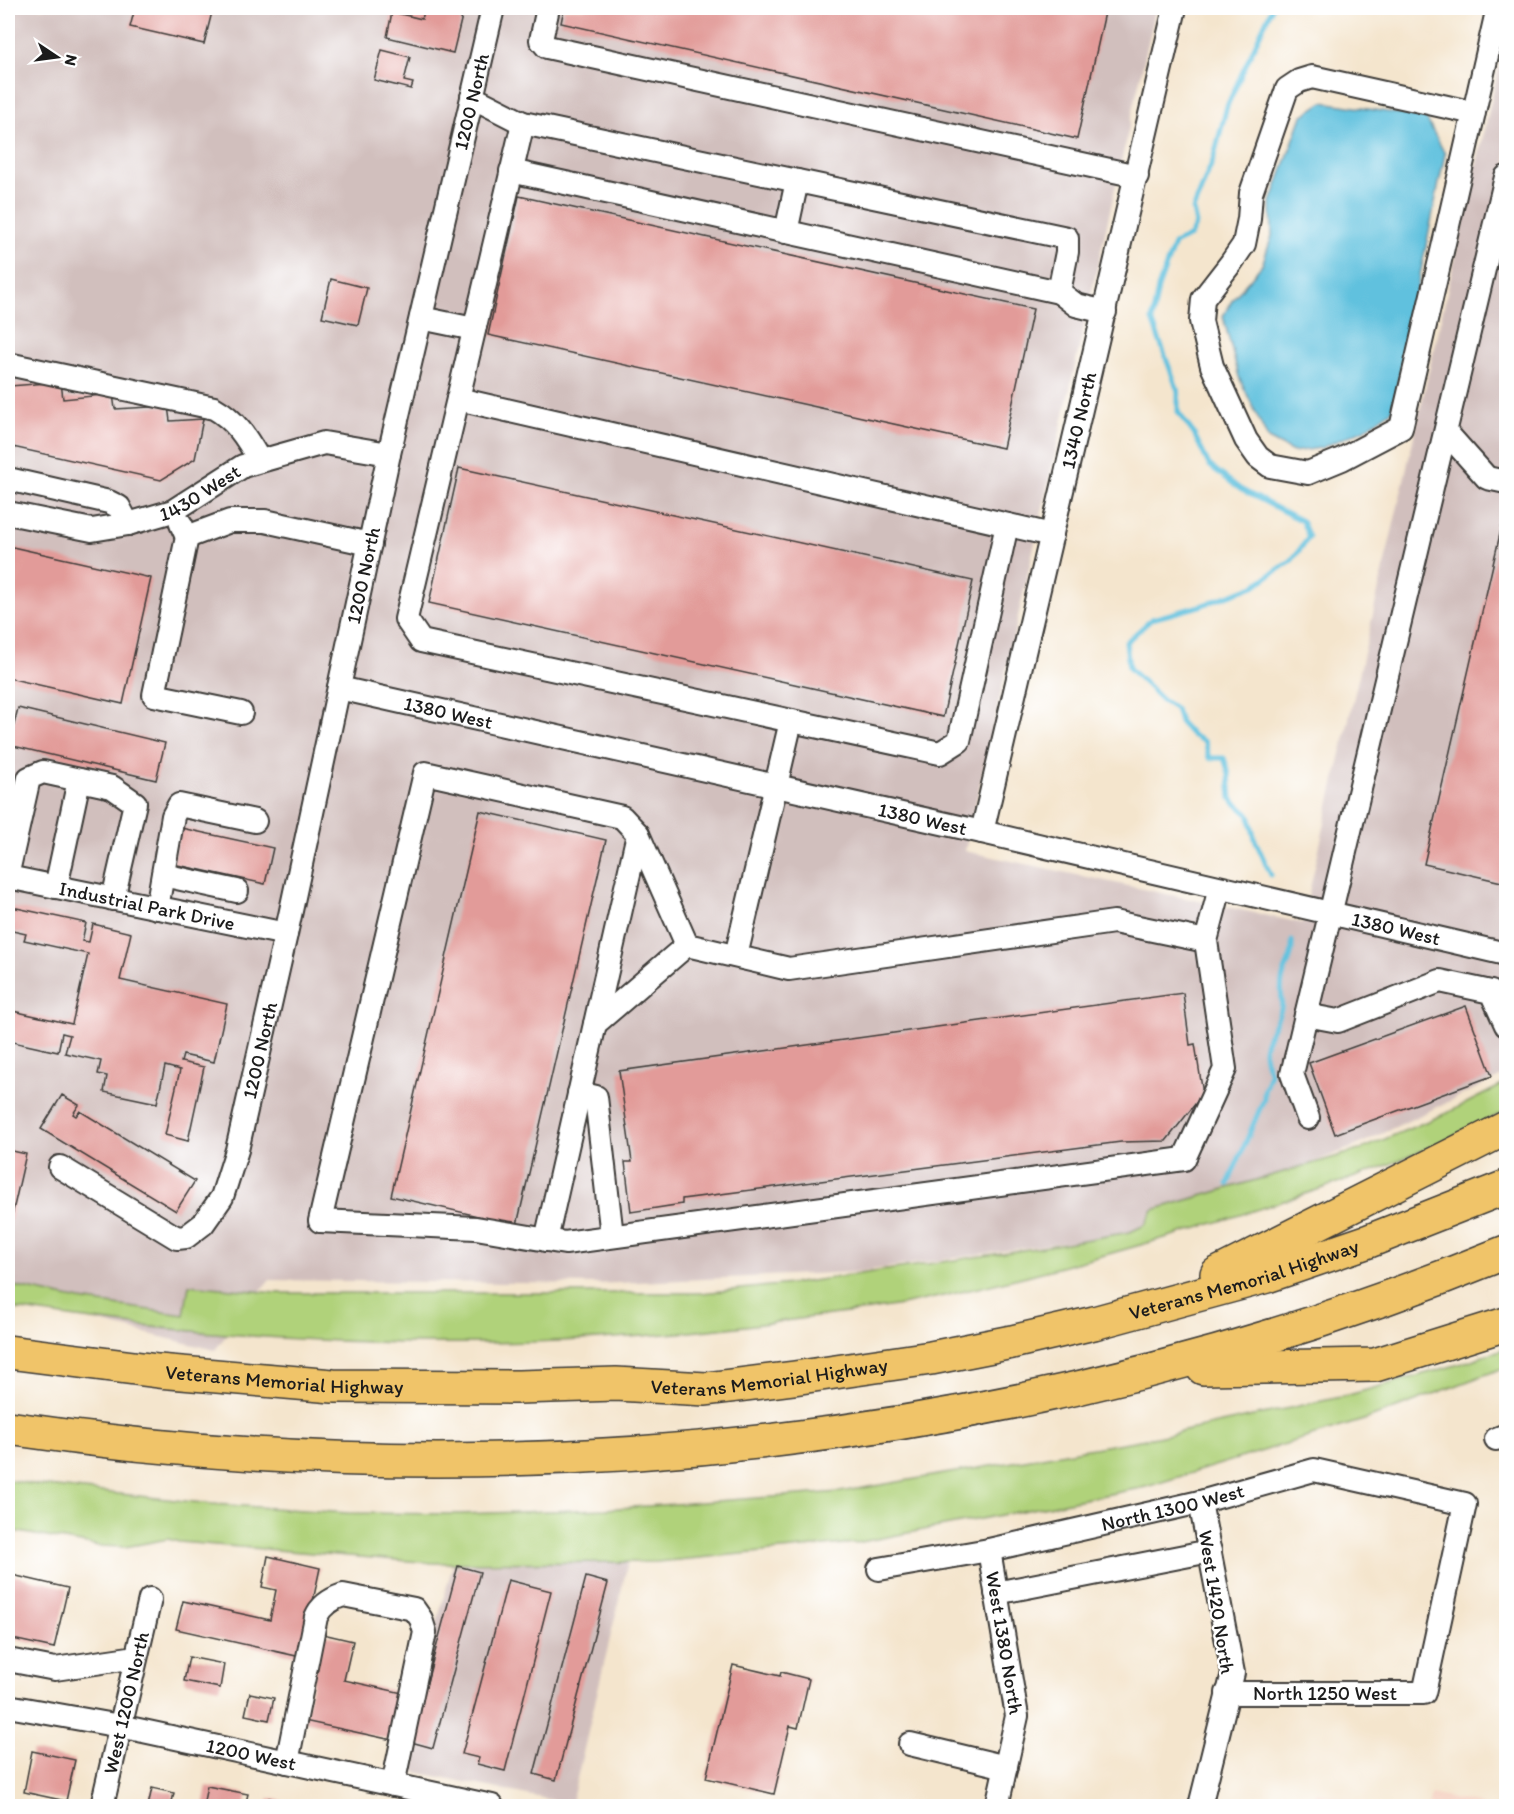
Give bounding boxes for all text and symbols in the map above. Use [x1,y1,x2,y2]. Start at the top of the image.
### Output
north arrow [27,27,87,87]
street label: 1200 North [448,50,494,152]
text: N [61,53,82,68]
street label: 1340 North [1056,369,1102,471]
street label: 1430 West [156,459,245,526]
street label: 1200 North [341,524,385,626]
street label: 1380 West [402,691,495,734]
street label: 1380 West [876,797,970,840]
street label: Industrial Park Drive [57,876,237,935]
street label: 1380 West [1349,906,1443,950]
street label: 1200 North [237,999,282,1101]
street label: Veterans Memorial Highway [1126,1233,1362,1325]
street label: Veterans Memorial Highway [650,1352,890,1401]
street label: Veterans Memorial Highway [164,1360,404,1398]
street label: North 1300 West [1099,1478,1247,1536]
street label: West 1420 North [1194,1528,1240,1676]
street label: West 1380 North [981,1569,1029,1716]
street label: West 1200 North [98,1629,154,1776]
street label: North 1250 West [1253,1681,1397,1705]
street label: 1200 West [204,1733,299,1776]

